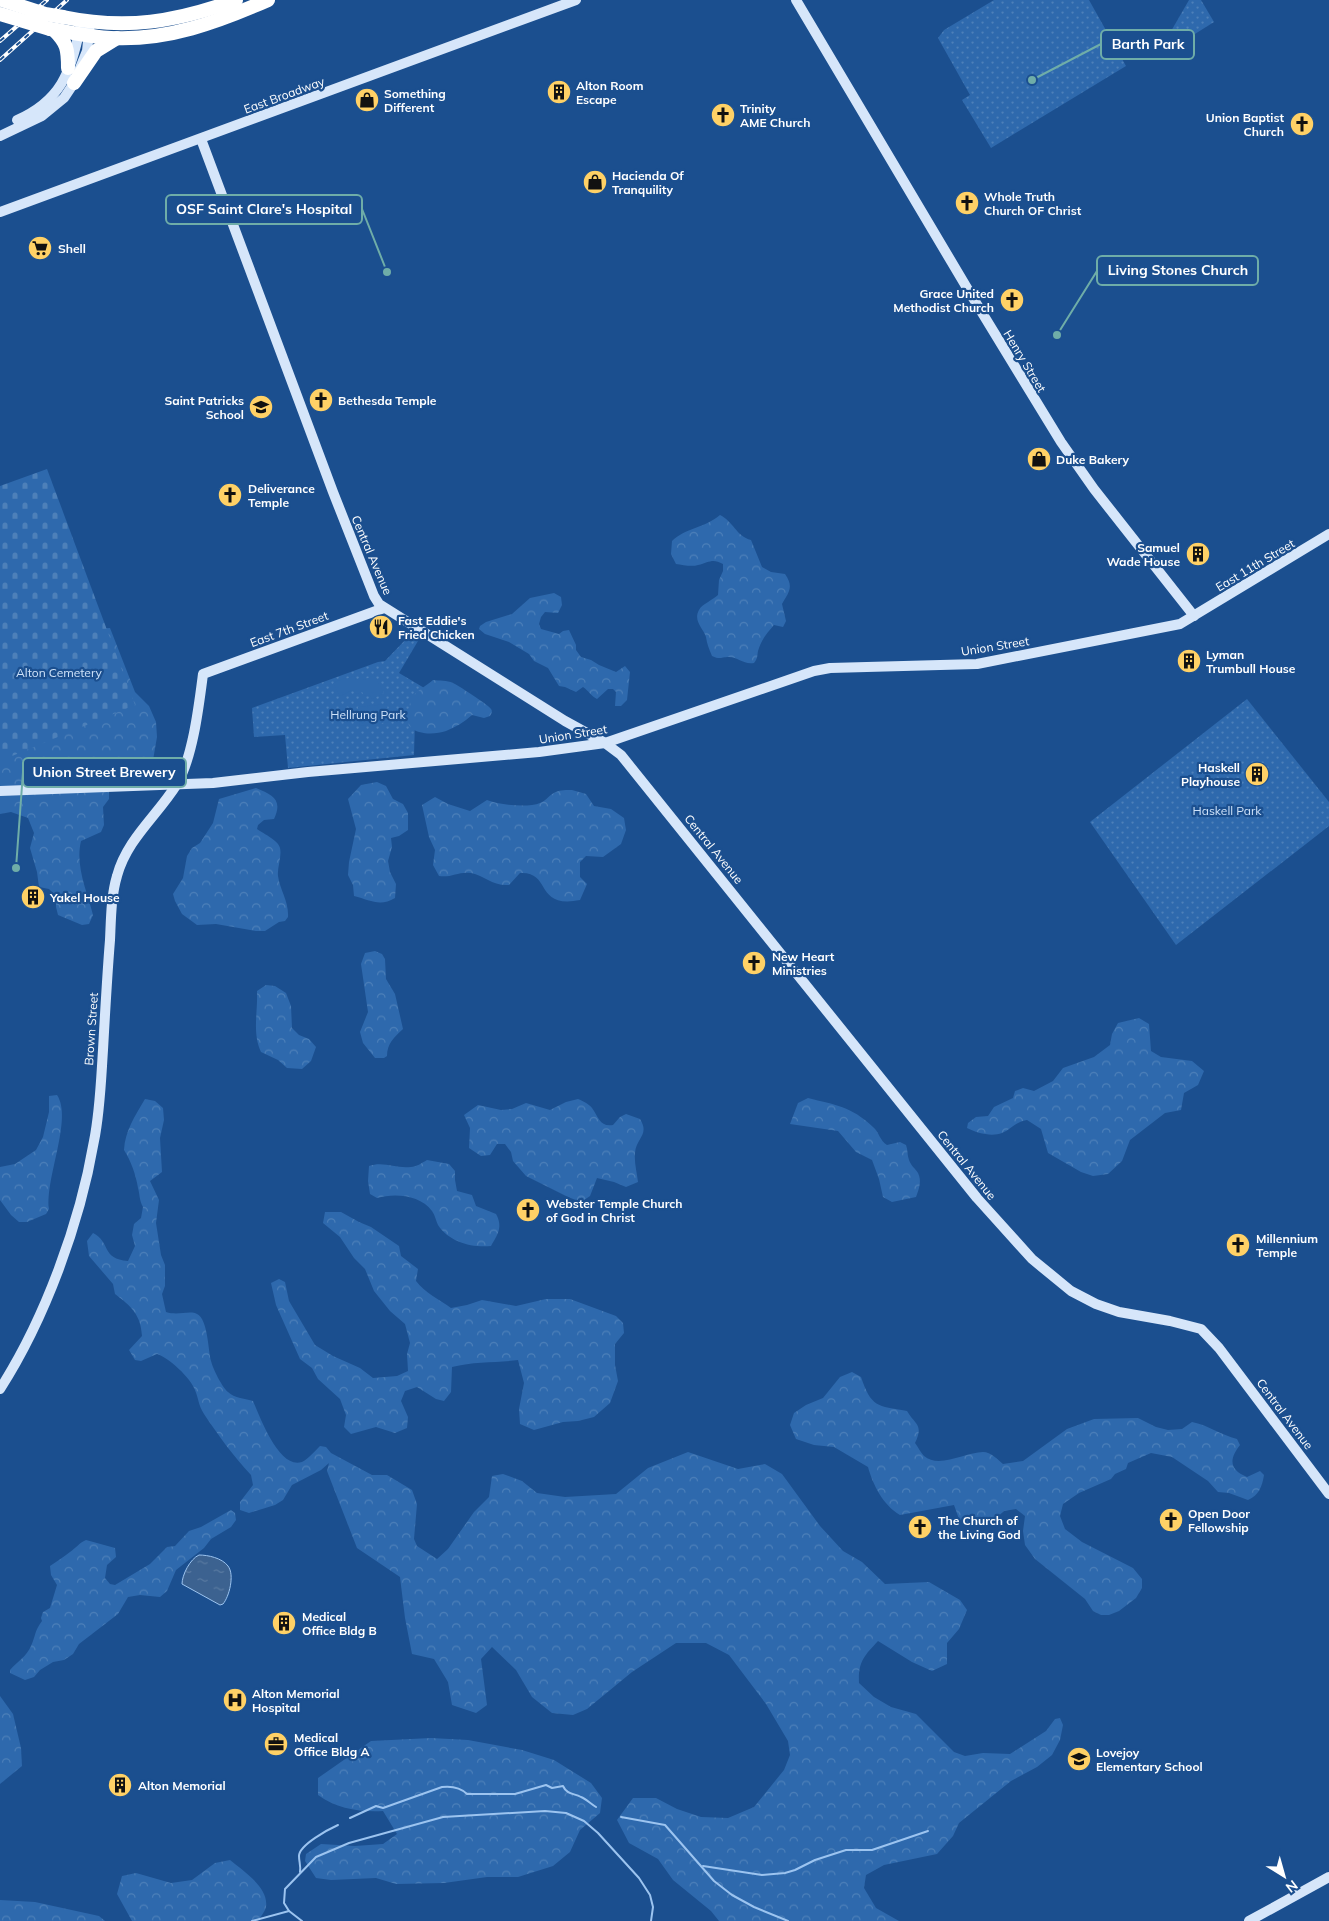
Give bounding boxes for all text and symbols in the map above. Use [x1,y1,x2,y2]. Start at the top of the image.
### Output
callout: Barth Park [1101,30,1194,59]
text: Barth Park [1112,35,1185,53]
street label: East Broadway [242,73,327,117]
place label: Alton Room Escape [576,78,644,107]
building icon: Alton Room Escape [546,79,572,105]
place label: Something Different [384,86,446,115]
shop icon: Something Different [354,87,380,113]
place label: Trinity AME Church [740,101,810,130]
church icon: Trinity AME Church [710,102,736,128]
place label: Union Baptist Church [1206,110,1284,139]
church icon: Union Baptist Church [1289,111,1315,137]
place label: Hacienda Of Tranquility [612,168,684,197]
shop icon: Hacienda Of Tranquility [582,169,608,195]
place label: Whole Truth Church OF Christ [984,189,1082,218]
church icon: Whole Truth Church OF Christ [954,190,980,216]
callout: OSF Saint Clare's Hospital [166,195,362,224]
text: OSF Saint Clare's Hospital [176,200,352,218]
supermarket icon: Shell [27,235,53,261]
place label: Shell [58,241,86,256]
callout: Living Stones Church [1097,256,1258,285]
text: Living Stones Church [1108,261,1248,279]
place label: Grace United Methodist Church [893,286,994,315]
church icon: Grace United Methodist Church [999,287,1025,313]
street label: Henry Street [1001,327,1049,395]
church icon: Bethesda Temple [308,387,334,413]
place label: Saint Patricks School [164,393,244,422]
place label: Bethesda Temple [338,393,437,408]
school or university icon: Saint Patricks School [248,394,274,420]
shop icon: Duke Bakery [1026,446,1052,472]
place label: Duke Bakery [1056,452,1130,467]
place label: Deliverance Temple [248,481,315,510]
church icon: Deliverance Temple [217,482,243,508]
street label: Central Avenue [349,513,395,597]
street label: East 11th Street [1213,536,1297,594]
place label: Samuel Wade House [1106,540,1180,569]
building icon: Samuel Wade House [1185,541,1211,567]
street label: East 7th Street [248,608,330,650]
place label: Fast Eddie's Fried Chicken [398,613,475,642]
restaurant icon: Fast Eddie's Fried Chicken [368,614,394,640]
street label: Union Street [960,633,1030,659]
place label: Lyman Trumbull House [1206,647,1296,676]
building icon: Lyman Trumbull House [1176,648,1202,674]
park label: Alton Cemetery [16,665,103,680]
park label: Hellrung Park [330,707,407,722]
street label: Union Street [538,721,608,747]
callout: Union Street Brewery [23,758,186,787]
place label: Haskell Playhouse [1181,760,1240,789]
building icon: Haskell Playhouse [1244,761,1270,787]
text: Union Street Brewery [32,763,176,781]
park label: Haskell Park [1192,803,1262,818]
street label: Central Avenue [681,811,747,887]
building icon: Yakel House [20,884,46,910]
place label: Yakel House [49,890,120,905]
place label: New Heart Ministries [772,949,835,978]
church icon: New Heart Ministries [741,950,767,976]
street label: Brown Street [81,992,101,1066]
street label: Central Avenue [934,1127,1000,1203]
place label: Webster Temple Church of God in Christ [546,1196,683,1225]
church icon: Webster Temple Church of God in Christ [515,1197,541,1223]
place label: Millennium Temple [1256,1231,1318,1260]
church icon: Millennium Temple [1225,1232,1251,1258]
street label: Central Avenue [1253,1376,1317,1452]
place label: Open Door Fellowship [1188,1506,1250,1535]
church icon: Open Door Fellowship [1158,1507,1184,1533]
place label: The Church of the Living God [938,1513,1021,1542]
church icon: The Church of the Living God [907,1514,933,1540]
place label: Medical Office Bldg B [302,1609,377,1638]
building icon: Medical Office Bldg B [271,1610,297,1636]
place label: Alton Memorial Hospital [252,1686,340,1715]
hospital icon: Alton Memorial Hospital [222,1687,248,1713]
place label: Medical Office Bldg A [294,1730,370,1759]
office icon: Medical Office Bldg A [263,1731,289,1757]
place label: Lovejoy Elementary School [1096,1745,1203,1774]
school or university icon: Lovejoy Elementary School [1066,1746,1092,1772]
building icon: Alton Memorial [107,1772,133,1798]
place label: Alton Memorial [138,1778,226,1793]
north arrow [1259,1851,1309,1901]
text: N [1282,1876,1301,1897]

